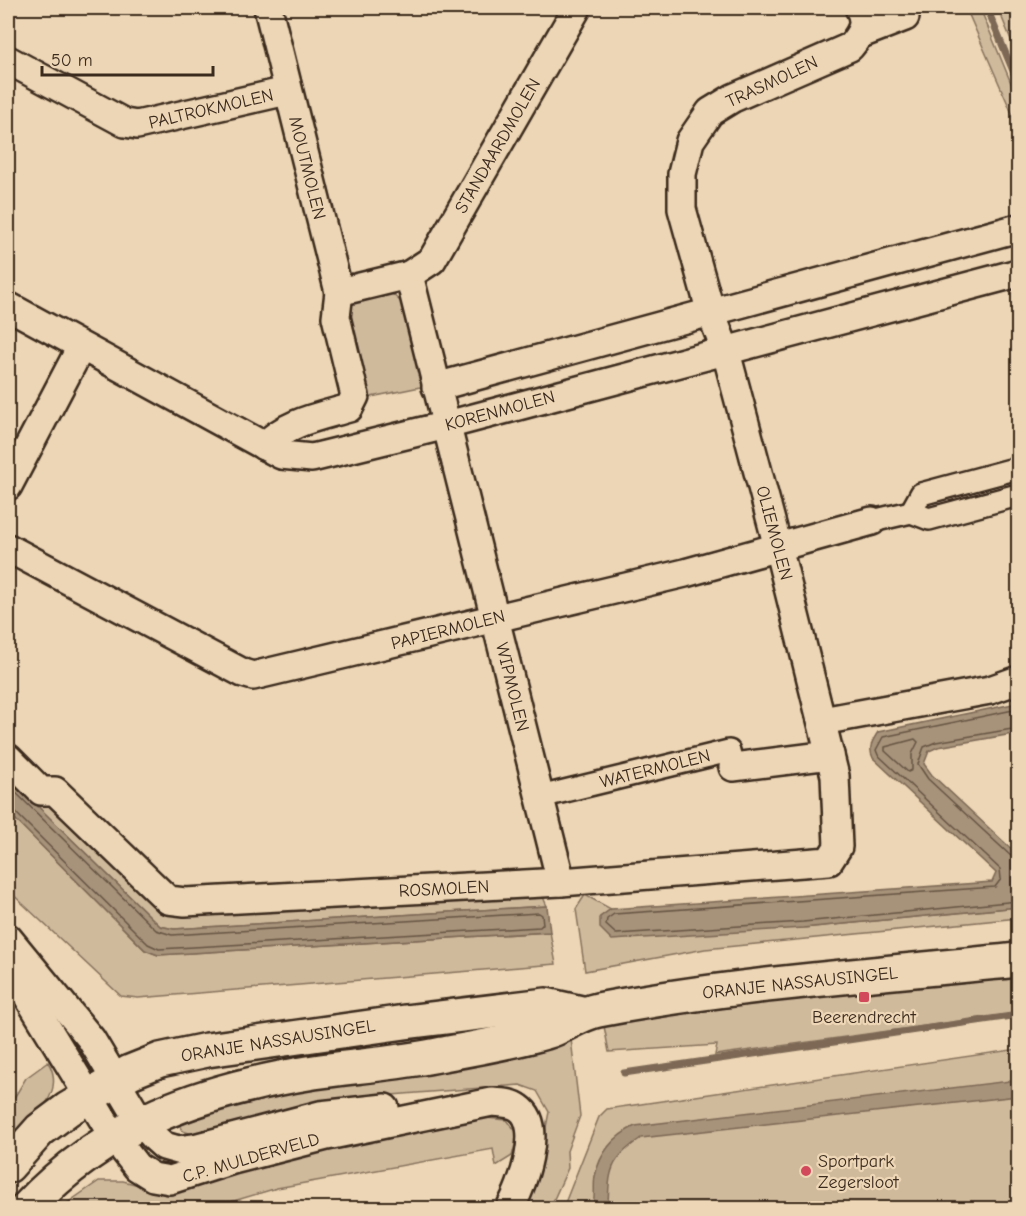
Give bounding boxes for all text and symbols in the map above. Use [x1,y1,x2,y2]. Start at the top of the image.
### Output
scale bar [42,39,213,77]
text: 50 m [51,50,93,71]
street label: TRASMOLEN [723,52,821,112]
street label: STANDAARDMOLEN [451,75,545,217]
street label: PALTROKMOLEN [147,84,275,134]
street label: MOUTMOLEN [284,114,330,222]
street label: KORENMOLEN [443,386,557,436]
street label: OLIEMOLEN [751,484,797,582]
street label: PAPIERMOLEN [389,606,507,654]
street label: WIPMOLEN [491,640,533,734]
street label: WATERMOLEN [598,745,712,793]
street label: ROSMOLEN [398,876,490,902]
street label: ORANJE NASSAUSINGEL [701,962,899,1004]
marker: Beerendrecht [857,990,871,1004]
place label: Beerendrecht [812,1007,917,1028]
street label: ORANJE NASSAUSINGEL [179,1015,377,1067]
street label: C.P. MULDERVELD [180,1128,322,1188]
place label: Sportpark Zegersloot [818,1151,900,1193]
marker: Sportpark Zegersloot [799,1164,813,1178]

